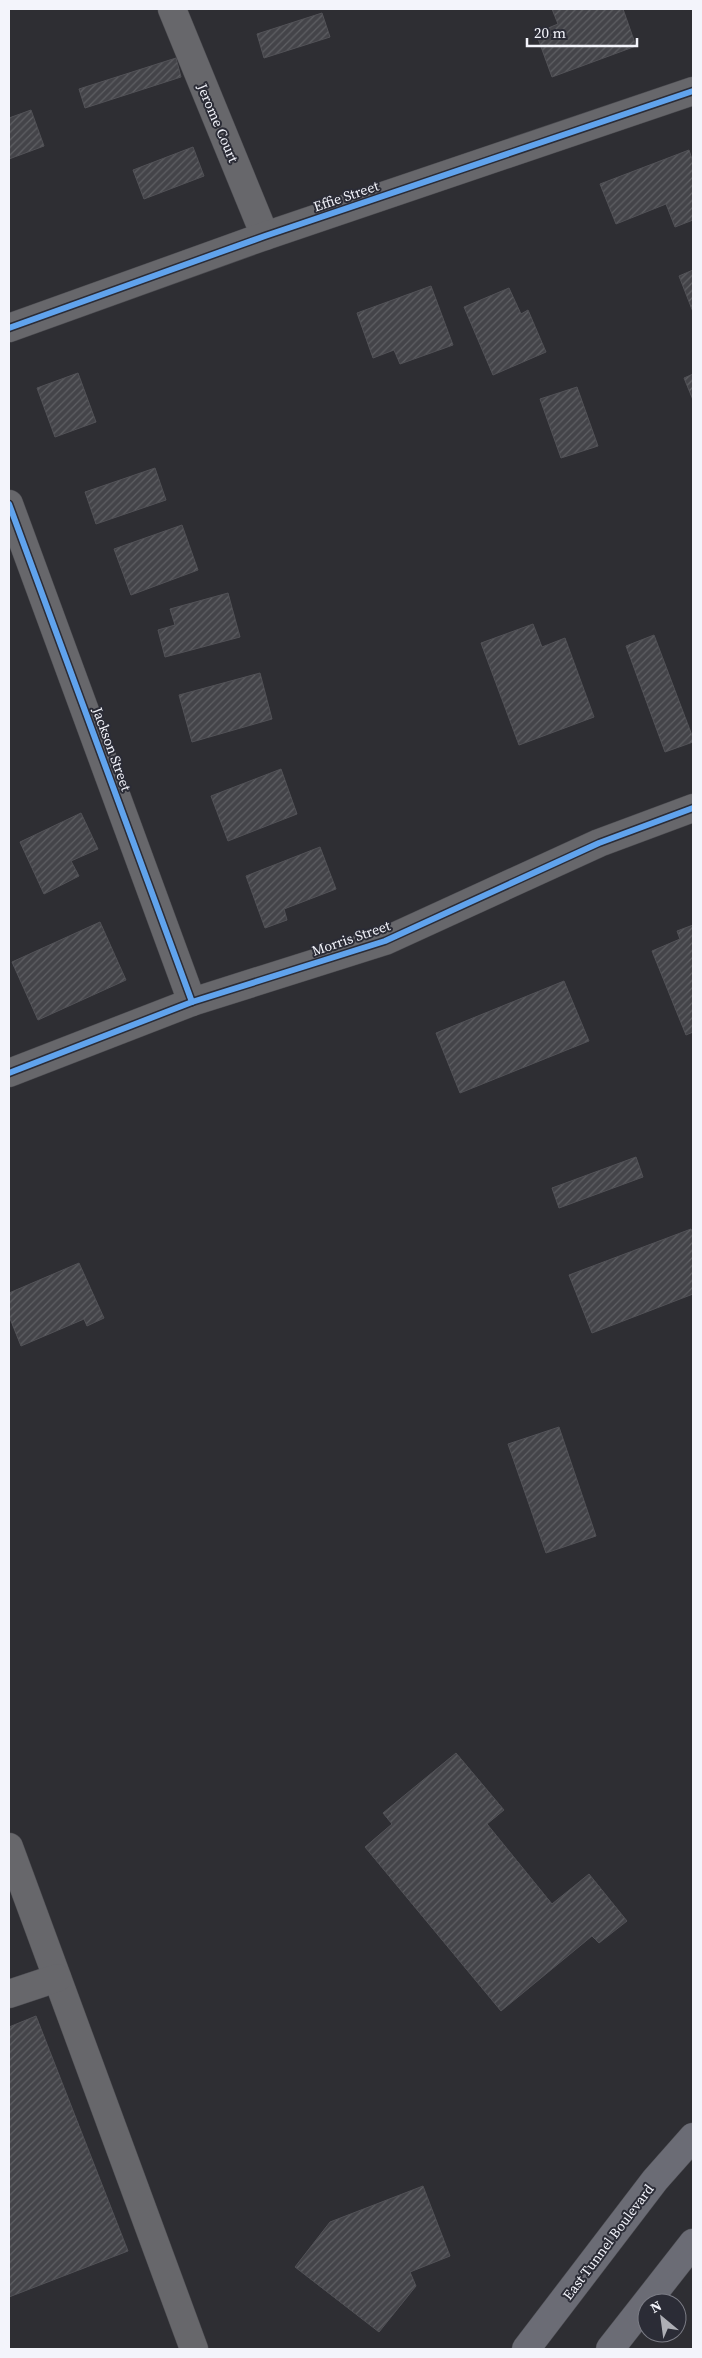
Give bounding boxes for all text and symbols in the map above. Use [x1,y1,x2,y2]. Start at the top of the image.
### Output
scale bar [527,15,637,47]
text: 20 m [534,22,566,43]
street label: Jerome Court [192,80,244,166]
street label: Effie Street [311,175,382,216]
street label: Jackson Street [87,703,137,794]
street label: Morris Street [309,915,393,961]
street label: East Tunnel Boulevard [558,2180,658,2304]
north arrow [637,2293,687,2343]
text: N [646,2295,665,2318]

